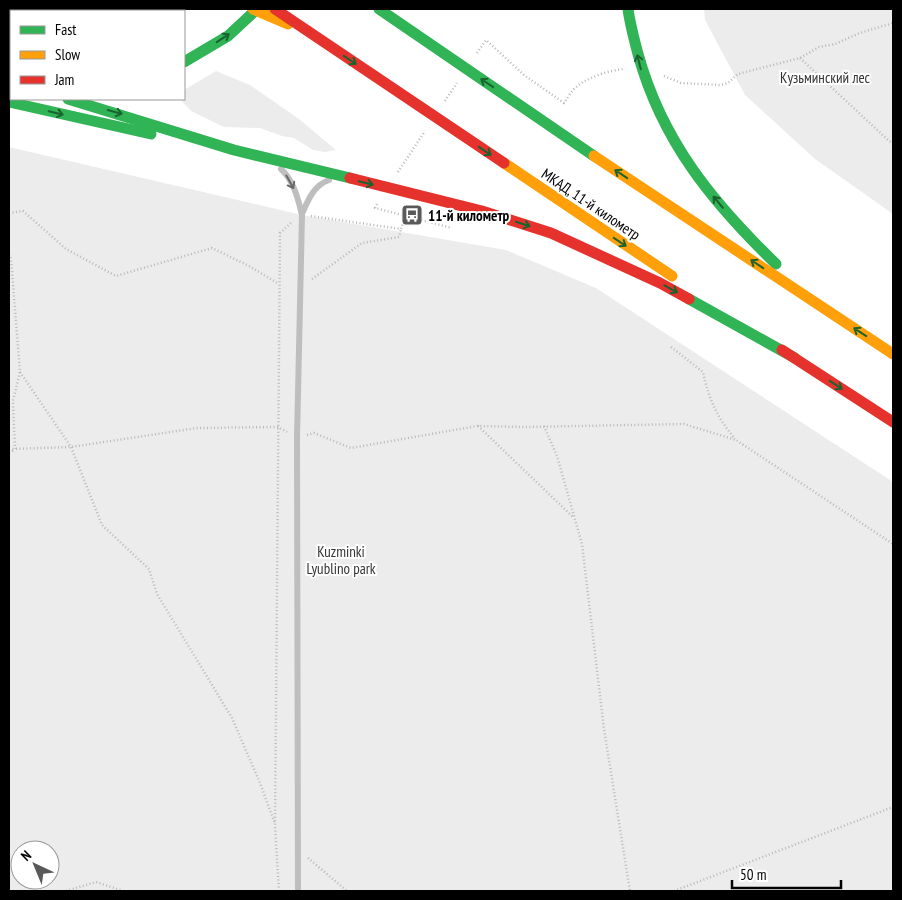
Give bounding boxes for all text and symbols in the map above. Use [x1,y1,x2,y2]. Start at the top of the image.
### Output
legend [10,10,185,100]
text: Fast [55,20,76,39]
one-way arrow [216,33,230,44]
text: Slow [55,45,80,64]
one-way arrow [634,54,644,70]
one-way arrow [343,55,357,65]
park label: Кузьминский лес [780,68,871,87]
text: Jam [54,70,74,89]
one-way arrow [480,78,494,88]
one-way arrow [107,108,123,118]
one-way arrow [48,109,64,118]
one-way arrow [478,146,492,156]
street label: МКАД, 11-й километр [538,164,644,244]
one-way arrow [615,169,629,179]
one-way arrow [286,175,296,189]
one-way arrow [357,178,373,188]
one-way arrow [712,196,723,209]
bus stop icon: 11-й километр [400,203,424,227]
place label: 11-й километр [428,206,510,225]
one-way arrow [515,220,530,229]
one-way arrow [612,237,626,247]
one-way arrow [750,259,764,269]
one-way arrow [664,285,678,295]
one-way arrow [853,327,867,337]
one-way arrow [829,379,843,390]
park label: Kuzminki Lyublino park [306,542,376,578]
north arrow [10,840,60,890]
text: N [17,847,35,865]
scale bar [732,858,841,890]
text: 50 m [740,865,766,884]

